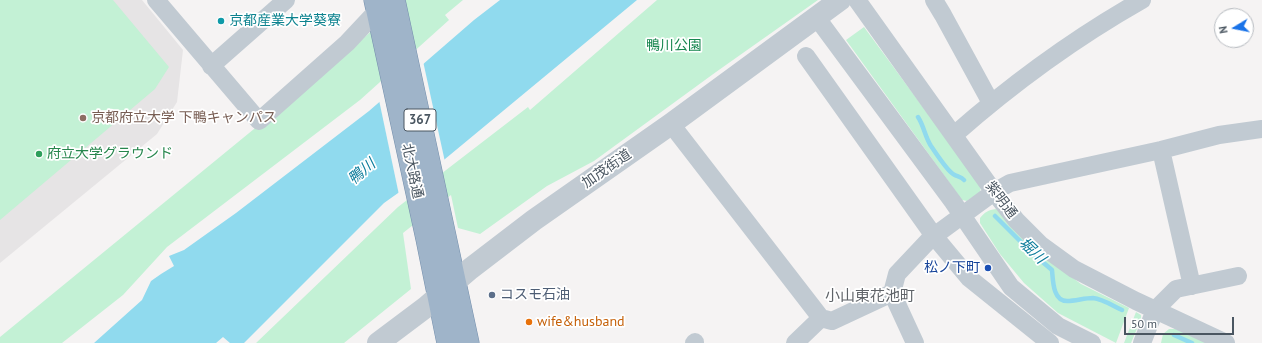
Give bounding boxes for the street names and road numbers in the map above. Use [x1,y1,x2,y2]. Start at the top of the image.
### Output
road number: 367 [404,109,436,131]
street label: 北大路通 [398,142,426,200]
street label: 加茂街道 [579,146,635,192]
street label: 紫明通 [982,178,1020,222]

